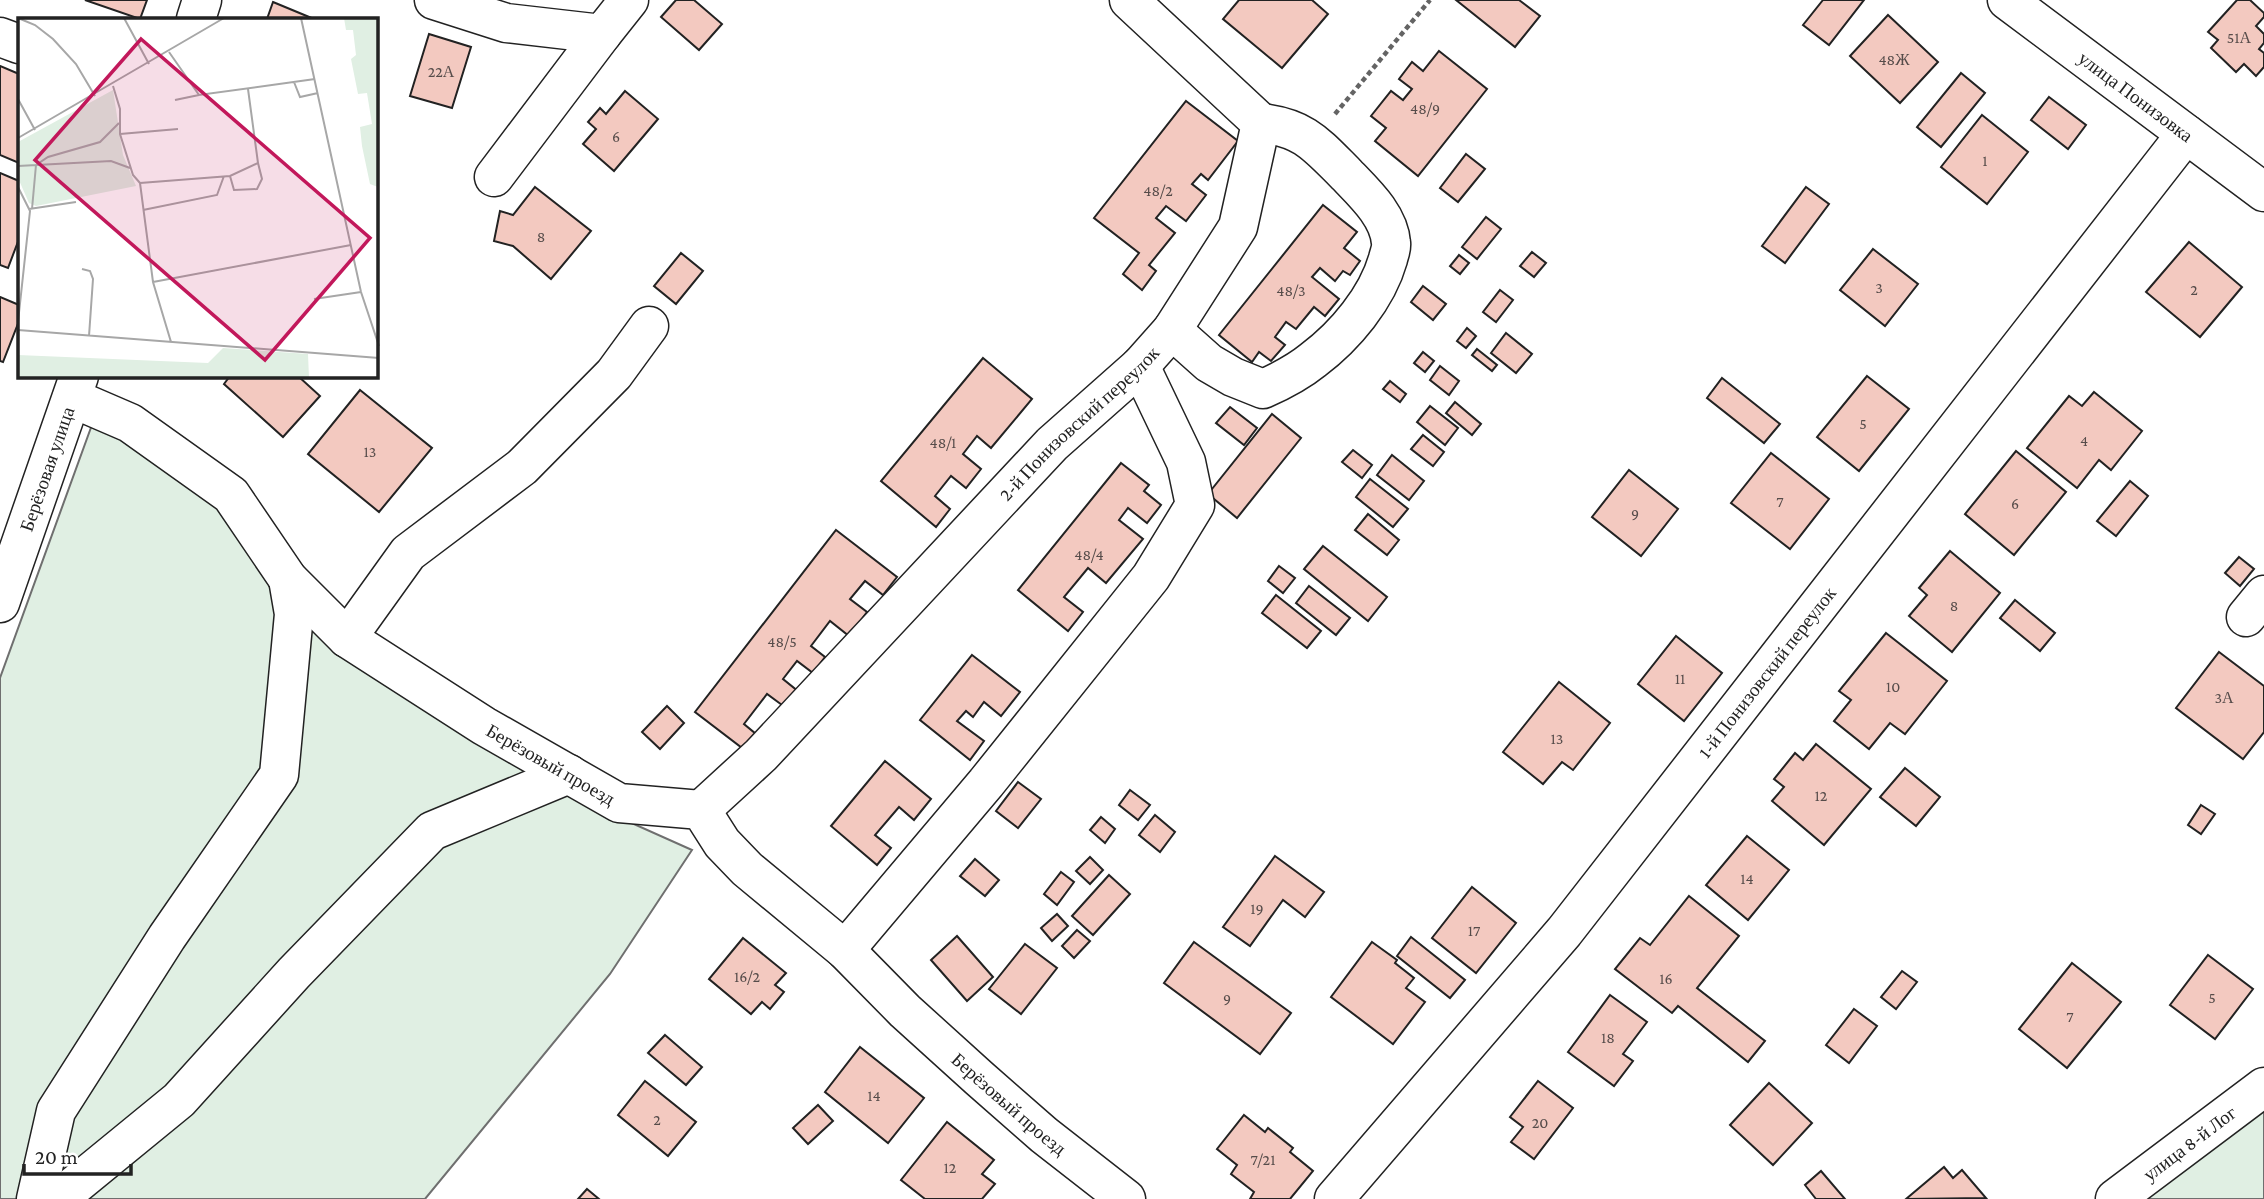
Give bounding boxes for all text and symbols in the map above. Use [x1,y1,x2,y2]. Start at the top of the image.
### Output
inset map [18,18,378,378]
house number: 51А [2227,29,2252,46]
street label: улица Понизовка [2074,47,2197,147]
house number: 48Ж [1878,51,1910,68]
house number: 22А [428,63,455,80]
house number: 48/9 [1410,100,1440,117]
house number: 6 [612,128,620,145]
house number: 1 [1982,152,1988,169]
house number: 48/2 [1143,182,1173,199]
house number: 8 [537,228,545,245]
house number: 3 [1875,279,1883,296]
house number: 2 [2190,281,2198,298]
house number: 48/3 [1276,282,1306,299]
street label: 2-й Понизовский переулок [995,342,1164,505]
street label: Берёзовая улица [16,403,79,534]
house number: 5 [1859,415,1867,432]
house number: 4 [2080,432,2088,449]
house number: 48/1 [930,434,956,451]
house number: 13 [364,443,376,460]
house number: 7 [1776,493,1784,510]
house number: 6 [2011,495,2019,512]
house number: 9 [1631,505,1639,522]
house number: 48/4 [1074,546,1104,563]
street label: 1-й Понизовский переулок [1694,582,1841,762]
house number: 8 [1950,597,1958,614]
house number: 48/5 [767,633,797,650]
house number: 11 [1675,670,1685,687]
house number: 10 [1886,678,1900,695]
house number: 3А [2214,689,2234,706]
street label: Берёзовый проезд [483,720,619,810]
house number: 13 [1551,730,1563,747]
house number: 12 [1815,787,1828,804]
house number: 14 [1740,870,1754,887]
house number: 19 [1250,900,1264,917]
house number: 17 [1468,922,1481,939]
house number: 16/2 [734,968,760,985]
house number: 16 [1659,970,1673,987]
house number: 5 [2208,989,2216,1006]
house number: 9 [1223,990,1231,1007]
house number: 7 [2066,1008,2074,1025]
house number: 18 [1601,1029,1615,1046]
street label: Берёзовый проезд [947,1049,1070,1160]
house number: 14 [867,1087,881,1104]
street label: улица 8-й Лог [2139,1102,2241,1185]
house number: 2 [653,1111,661,1128]
house number: 20 [1532,1114,1548,1131]
scale bar [24,1132,131,1176]
text: 20 m [35,1145,78,1169]
house number: 7/21 [1250,1151,1276,1168]
house number: 12 [944,1159,957,1176]

